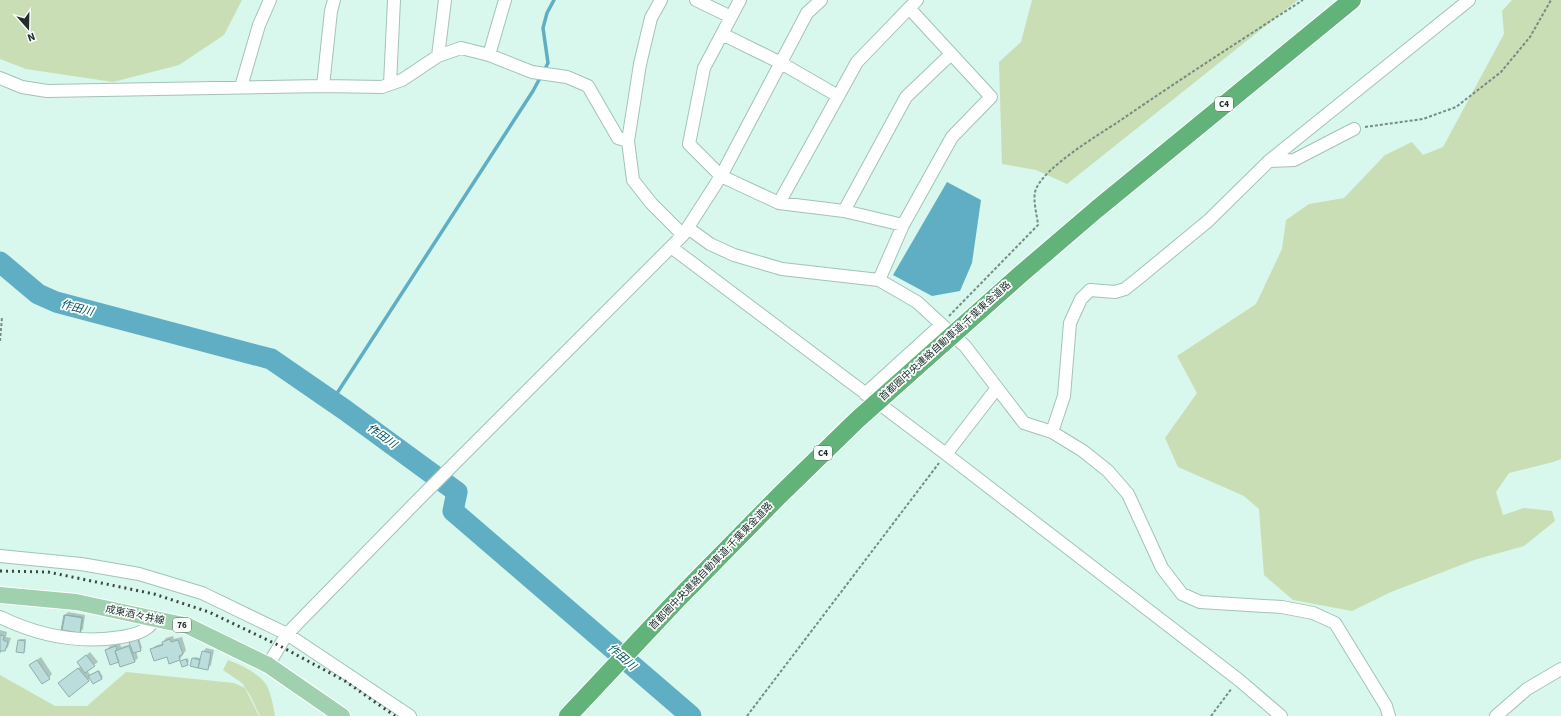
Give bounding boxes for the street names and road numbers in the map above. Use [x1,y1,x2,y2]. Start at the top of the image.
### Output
road number: C4 [1215,97,1233,111]
street label: 首都圏中央連絡自動車道;千葉東金道路 [876,278,1014,404]
road number: C4 [814,446,832,460]
street label: 首都圏中央連絡自動車道;千葉東金道路 [646,499,776,633]
street label: 成東酒々井線 [104,602,166,628]
road number: 76 [173,618,191,632]

